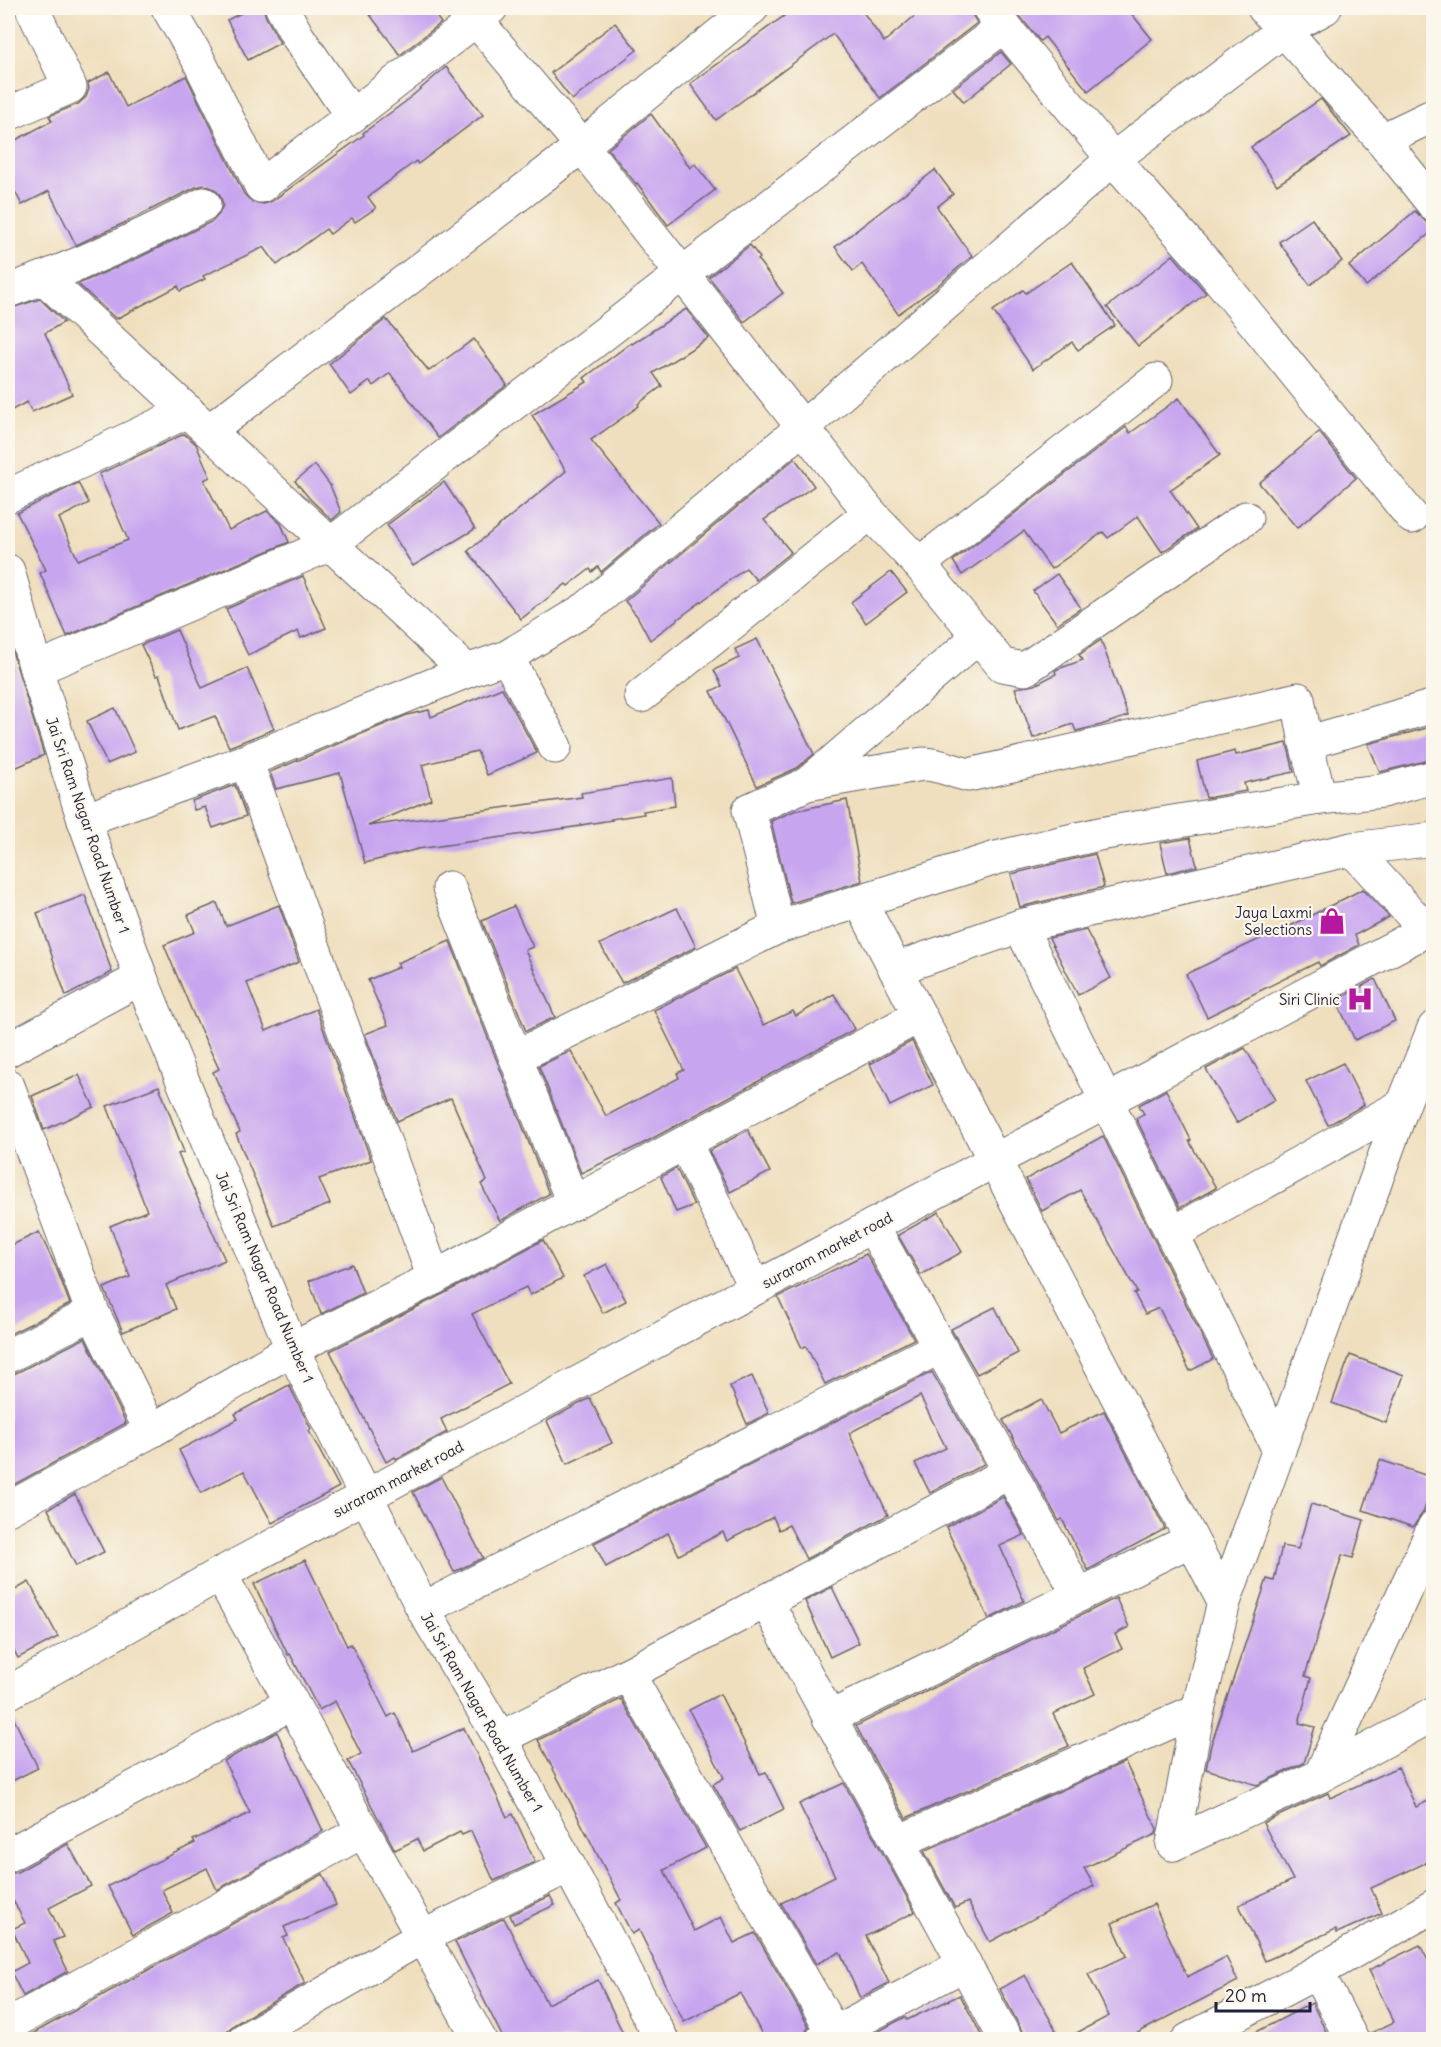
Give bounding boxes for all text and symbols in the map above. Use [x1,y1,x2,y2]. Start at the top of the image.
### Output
street label: Jai Sri Ram Nagar Road Number 1 [42,714,134,936]
place label: Jaya Laxmi Selections [1235,903,1312,939]
shop icon: Jaya Laxmi Selections [1317,906,1347,936]
hospital icon: Siri Clinic [1345,984,1375,1014]
place label: Siri Clinic [1279,990,1340,1009]
street label: Jai Sri Ram Nagar Road Number 1 [212,1169,318,1385]
street label: suraram market road [758,1207,896,1292]
street label: suraram market road [329,1436,467,1521]
street label: Jai Sri Ram Nagar Road Number 1 [417,1609,547,1815]
scale bar [1216,1975,1310,2013]
text: 20 m [1225,1984,1267,2007]

